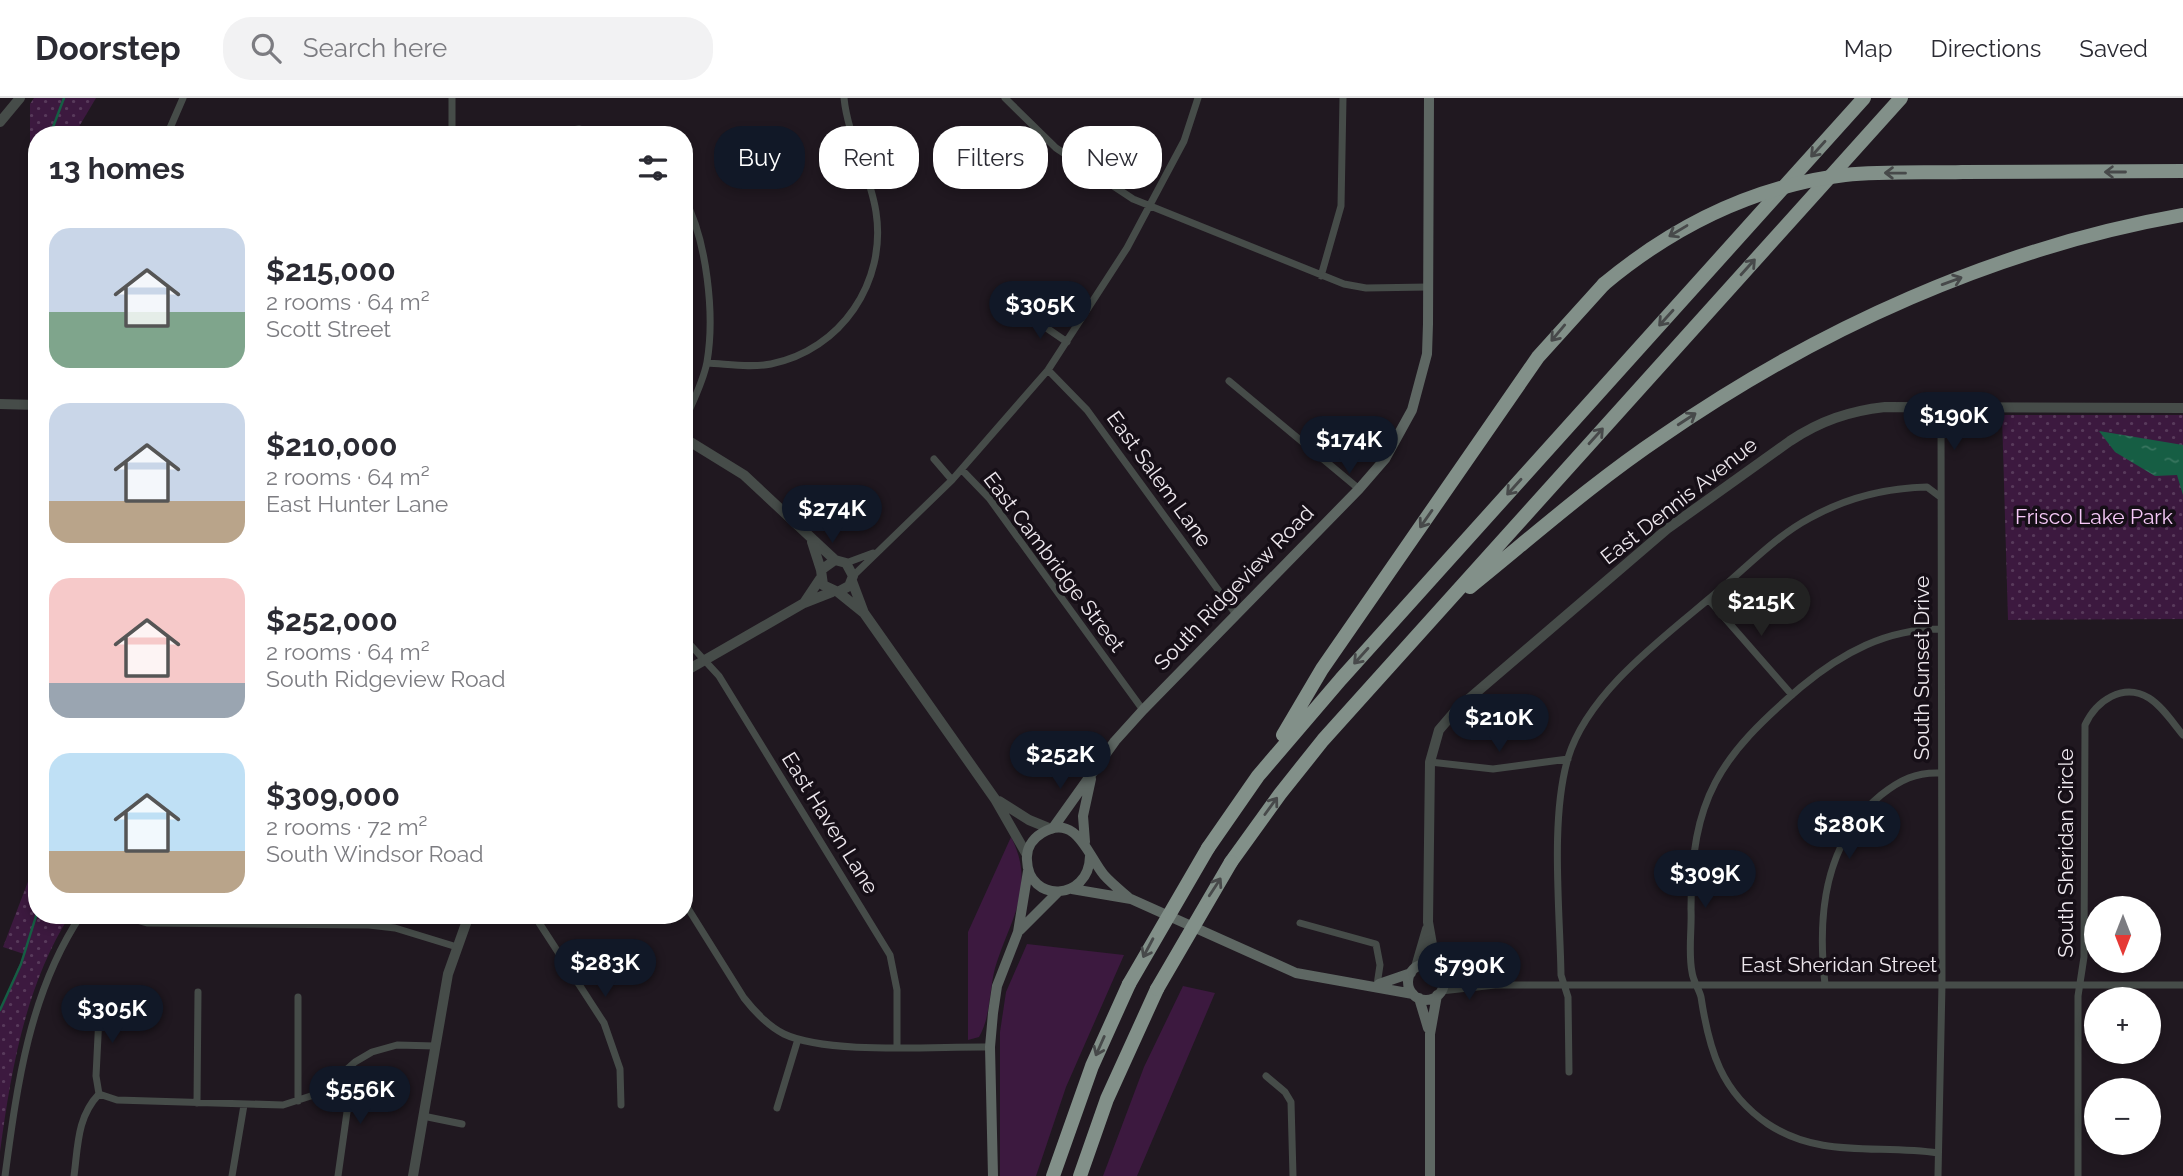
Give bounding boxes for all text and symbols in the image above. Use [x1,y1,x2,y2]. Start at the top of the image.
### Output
search box [223,17,713,80]
text: Doorstep [35,29,181,68]
icon: search [247,29,285,67]
text: Search here [303,33,447,63]
text: Map [1844,34,1893,63]
text: Directions [1931,34,2041,63]
text: Saved [2079,34,2148,63]
chip: Buy [714,126,805,189]
chip: Rent [819,126,919,189]
chip: Filters [933,126,1048,189]
chip: New [1062,126,1162,189]
one-way arrow [1810,140,1826,158]
icon: filters [634,149,672,187]
text: 13 homes [49,151,185,186]
one-way arrow [2104,165,2127,179]
one-way arrow [1884,167,1907,180]
one-way arrow [1668,225,1689,238]
text: $215,000 [266,253,396,288]
icon: home [105,256,189,340]
one-way arrow [1740,259,1757,276]
one-way arrow [1941,273,1963,286]
pin: $305K [991,282,1089,341]
text: 2 rooms · 64 m² [266,288,430,315]
text: $305K [1005,290,1075,317]
one-way arrow [1658,309,1674,327]
text: Scott Street [266,315,391,342]
one-way arrow [1550,324,1565,342]
pin: $190K [1905,392,2003,452]
text: $190K [1920,401,1989,428]
street label: East Salem Lane [1102,406,1217,552]
one-way arrow [1676,412,1696,426]
pin: $174K [1300,416,1398,476]
text: $174K [1316,425,1382,452]
one-way arrow [1588,427,1604,445]
text: $210,000 [266,428,397,463]
icon: home [105,431,189,515]
street label: East Dennis Avenue [1595,432,1762,569]
text: 2 rooms · 64 m² [266,463,430,490]
street label: East Cambridge Street [979,467,1130,657]
one-way arrow [1506,478,1522,496]
pin: $274K [783,486,881,545]
text: East Hunter Lane [266,490,448,517]
text: $274K [798,494,866,521]
street label: South Ridgeview Road [1149,500,1319,675]
park label: Frisco Lake Park [2015,504,2173,529]
one-way arrow [1419,509,1433,528]
street label: South Sunset Drive [1909,576,1934,760]
pin: $215K [1712,578,1810,638]
text: $215K [1727,587,1795,614]
text: $252,000 [266,603,398,638]
icon: home [105,606,189,690]
text: 2 rooms · 64 m² [266,638,430,665]
one-way arrow [1353,647,1370,664]
text: South Ridgeview Road [266,665,505,692]
pin: $210K [1450,694,1548,754]
text: $210K [1465,703,1533,730]
pin: $252K [1011,732,1109,791]
text: $252K [1026,740,1094,767]
street label: East Haven Lane [777,747,884,898]
street label: South Sheridan Circle [2053,748,2078,958]
text: $309,000 [266,778,400,813]
icon: home [105,781,189,865]
one-way arrow [1263,797,1278,816]
pin: $280K [1800,802,1898,861]
text: $280K [1814,810,1884,837]
text: 2 rooms · 72 m² [266,813,427,840]
text: South Windsor Road [266,840,484,867]
pin: $309K [1656,850,1754,910]
text: $309K [1670,859,1740,886]
one-way arrow [1208,878,1222,898]
north arrow [2084,896,2161,973]
map controls [2084,896,2161,1155]
one-way arrow [1140,938,1154,958]
pin: $283K [556,940,654,999]
pin: $790K [1420,942,1518,1002]
text: $283K [570,948,640,975]
text: $790K [1434,951,1504,978]
street label: East Sheridan Street [1741,952,1937,977]
pin: $305K [63,986,161,1045]
button: + [2084,987,2161,1064]
text: $305K [77,994,147,1021]
one-way arrow [1093,1035,1106,1056]
pin: $556K [311,1066,409,1126]
text: $556K [325,1075,395,1102]
button: − [2084,1078,2161,1155]

